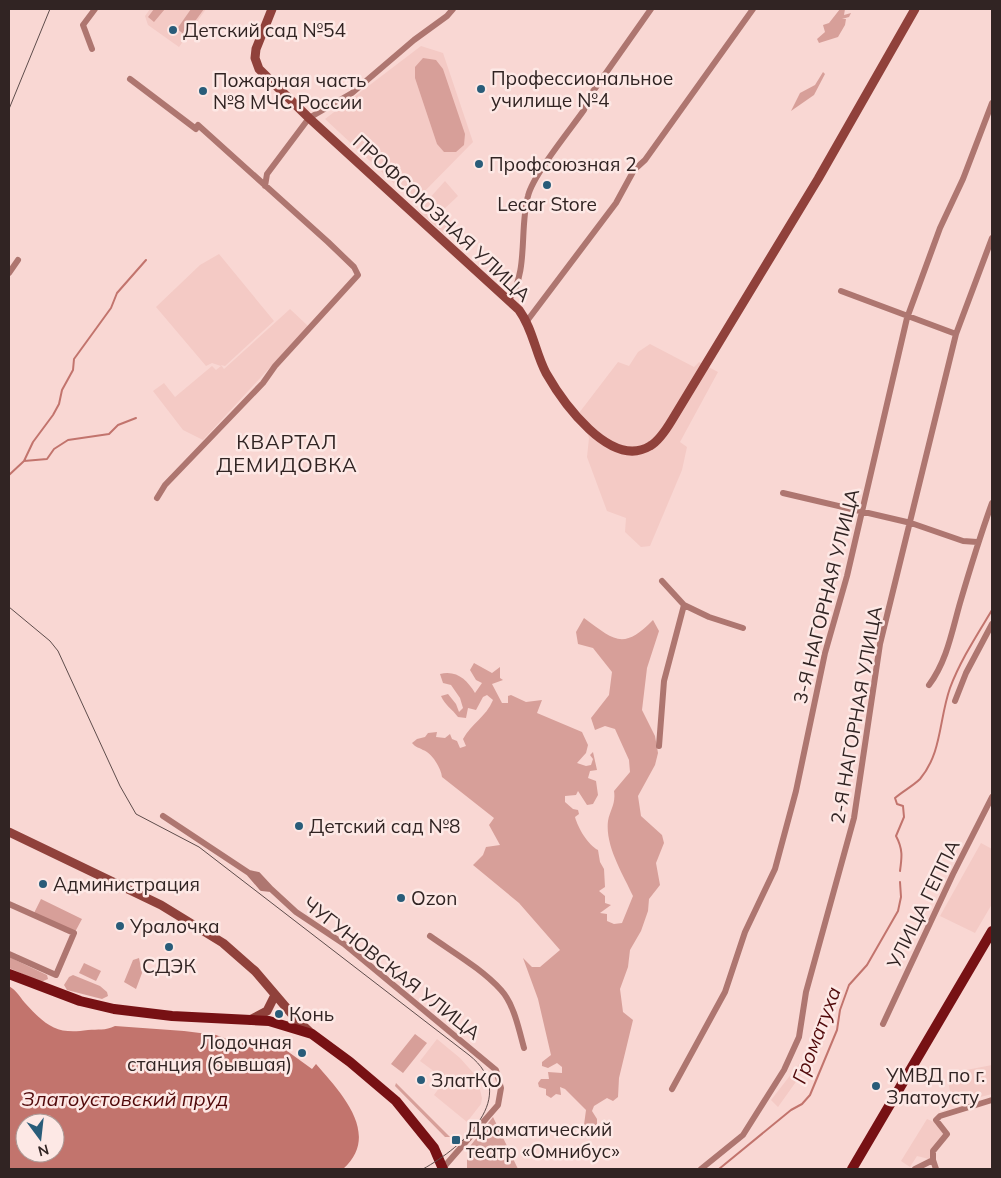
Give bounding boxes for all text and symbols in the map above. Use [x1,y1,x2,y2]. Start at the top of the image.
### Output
place label: Детский сад №54 [183,18,346,42]
marker: Детский сад №54 [167,24,179,36]
place label: Профессиональное училище №4 [491,66,673,112]
place label: Пожарная часть №8 МЧС России [213,68,366,114]
marker: Профессиональное училище №4 [475,83,487,95]
marker: Пожарная часть №8 МЧС России [197,85,209,97]
street label: ПРОФСОЮЗНАЯ УЛИЦА [348,129,536,307]
place label: Профсоюзная 2 [489,152,637,176]
marker: Профсоюзная 2 [473,158,485,170]
marker: Lecar Store [541,179,553,191]
place label: Lecar Store [497,192,597,216]
district label: КВАРТАЛ ДЕМИДОВКА [216,429,358,477]
street label: 3-Я НАГОРНАЯ УЛИЦА [788,486,864,706]
street label: 2-Я НАГОРНАЯ УЛИЦА [825,604,887,826]
place label: Детский сад №8 [309,814,461,838]
marker: Детский сад №8 [293,820,305,832]
street label: УЛИЦА ГЕППА [881,836,965,973]
place label: Администрация [53,872,200,896]
marker: Администрация [37,878,49,890]
place label: Ozon [411,886,457,910]
street label: ЧУГУНОВСКАЯ УЛИЦА [298,891,486,1045]
marker: Ozon [395,892,407,904]
place label: Уралочка [129,914,220,938]
marker: Уралочка [114,920,126,932]
marker: СДЭК [163,941,175,953]
place label: СДЭК [142,954,196,978]
water label: Громатуха [786,983,846,1087]
place label: Конь [289,1002,334,1026]
marker: Конь [273,1008,285,1020]
place label: Лодочная станция (бывшая) [127,1030,292,1076]
marker: Лодочная станция (бывшая) [296,1047,308,1059]
place label: УМВД по г. Златоусту [885,1063,985,1109]
place label: ЗлатКО [431,1068,502,1092]
marker: ЗлатКО [415,1074,427,1086]
marker: УМВД по г. Златоусту [870,1080,882,1092]
water label: Златоустовский пруд [22,1086,228,1111]
north arrow [15,1113,65,1163]
place label: Драматический театр «Омнибус» [466,1117,620,1163]
marker: Драматический театр «Омнибус» [450,1134,462,1146]
text: N [36,1140,51,1161]

